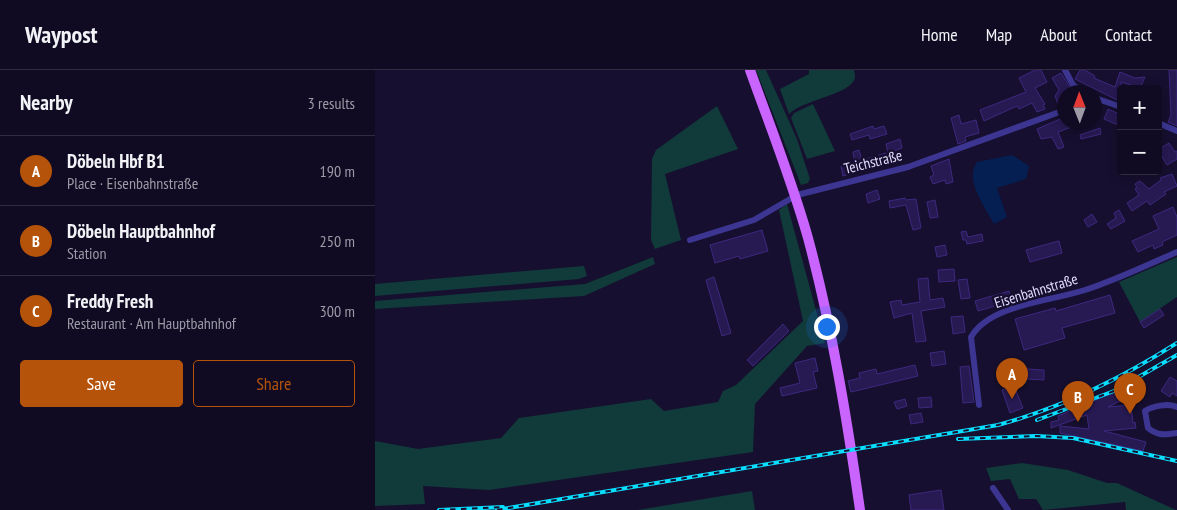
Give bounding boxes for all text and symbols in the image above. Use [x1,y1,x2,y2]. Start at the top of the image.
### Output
text: Waypost [25,19,98,50]
text: Home [921,23,958,46]
text: Map [986,23,1012,46]
text: About [1040,23,1077,46]
text: Contact [1105,23,1152,46]
north arrow [1057,85,1102,130]
map controls [1117,85,1162,175]
button: + [1117,85,1162,130]
text: Nearby [20,89,73,116]
text: 3 results [308,93,355,113]
button: − [1117,130,1162,175]
street label: Teichstraße [842,145,904,178]
text: Döbeln Hbf B1 [67,149,165,173]
text: A [32,161,40,181]
text: 190 m [320,161,355,181]
text: Place · Eisenbahnstraße [67,173,198,193]
text: Döbeln Hauptbahnhof [67,219,215,243]
text: B [32,231,40,251]
text: 250 m [320,231,355,251]
text: Station [67,243,106,263]
street label: Eisenbahnstraße [992,269,1080,312]
text: Freddy Fresh [67,289,153,313]
text: C [32,301,40,321]
text: 300 m [320,301,355,321]
text: Restaurant · Am Hauptbahnhof [67,313,236,333]
your location [814,314,840,340]
pin: A [996,358,1028,399]
button: Save [20,360,183,407]
button: Share [193,360,355,407]
pin: C [1114,373,1146,414]
pin: B [1062,381,1094,422]

